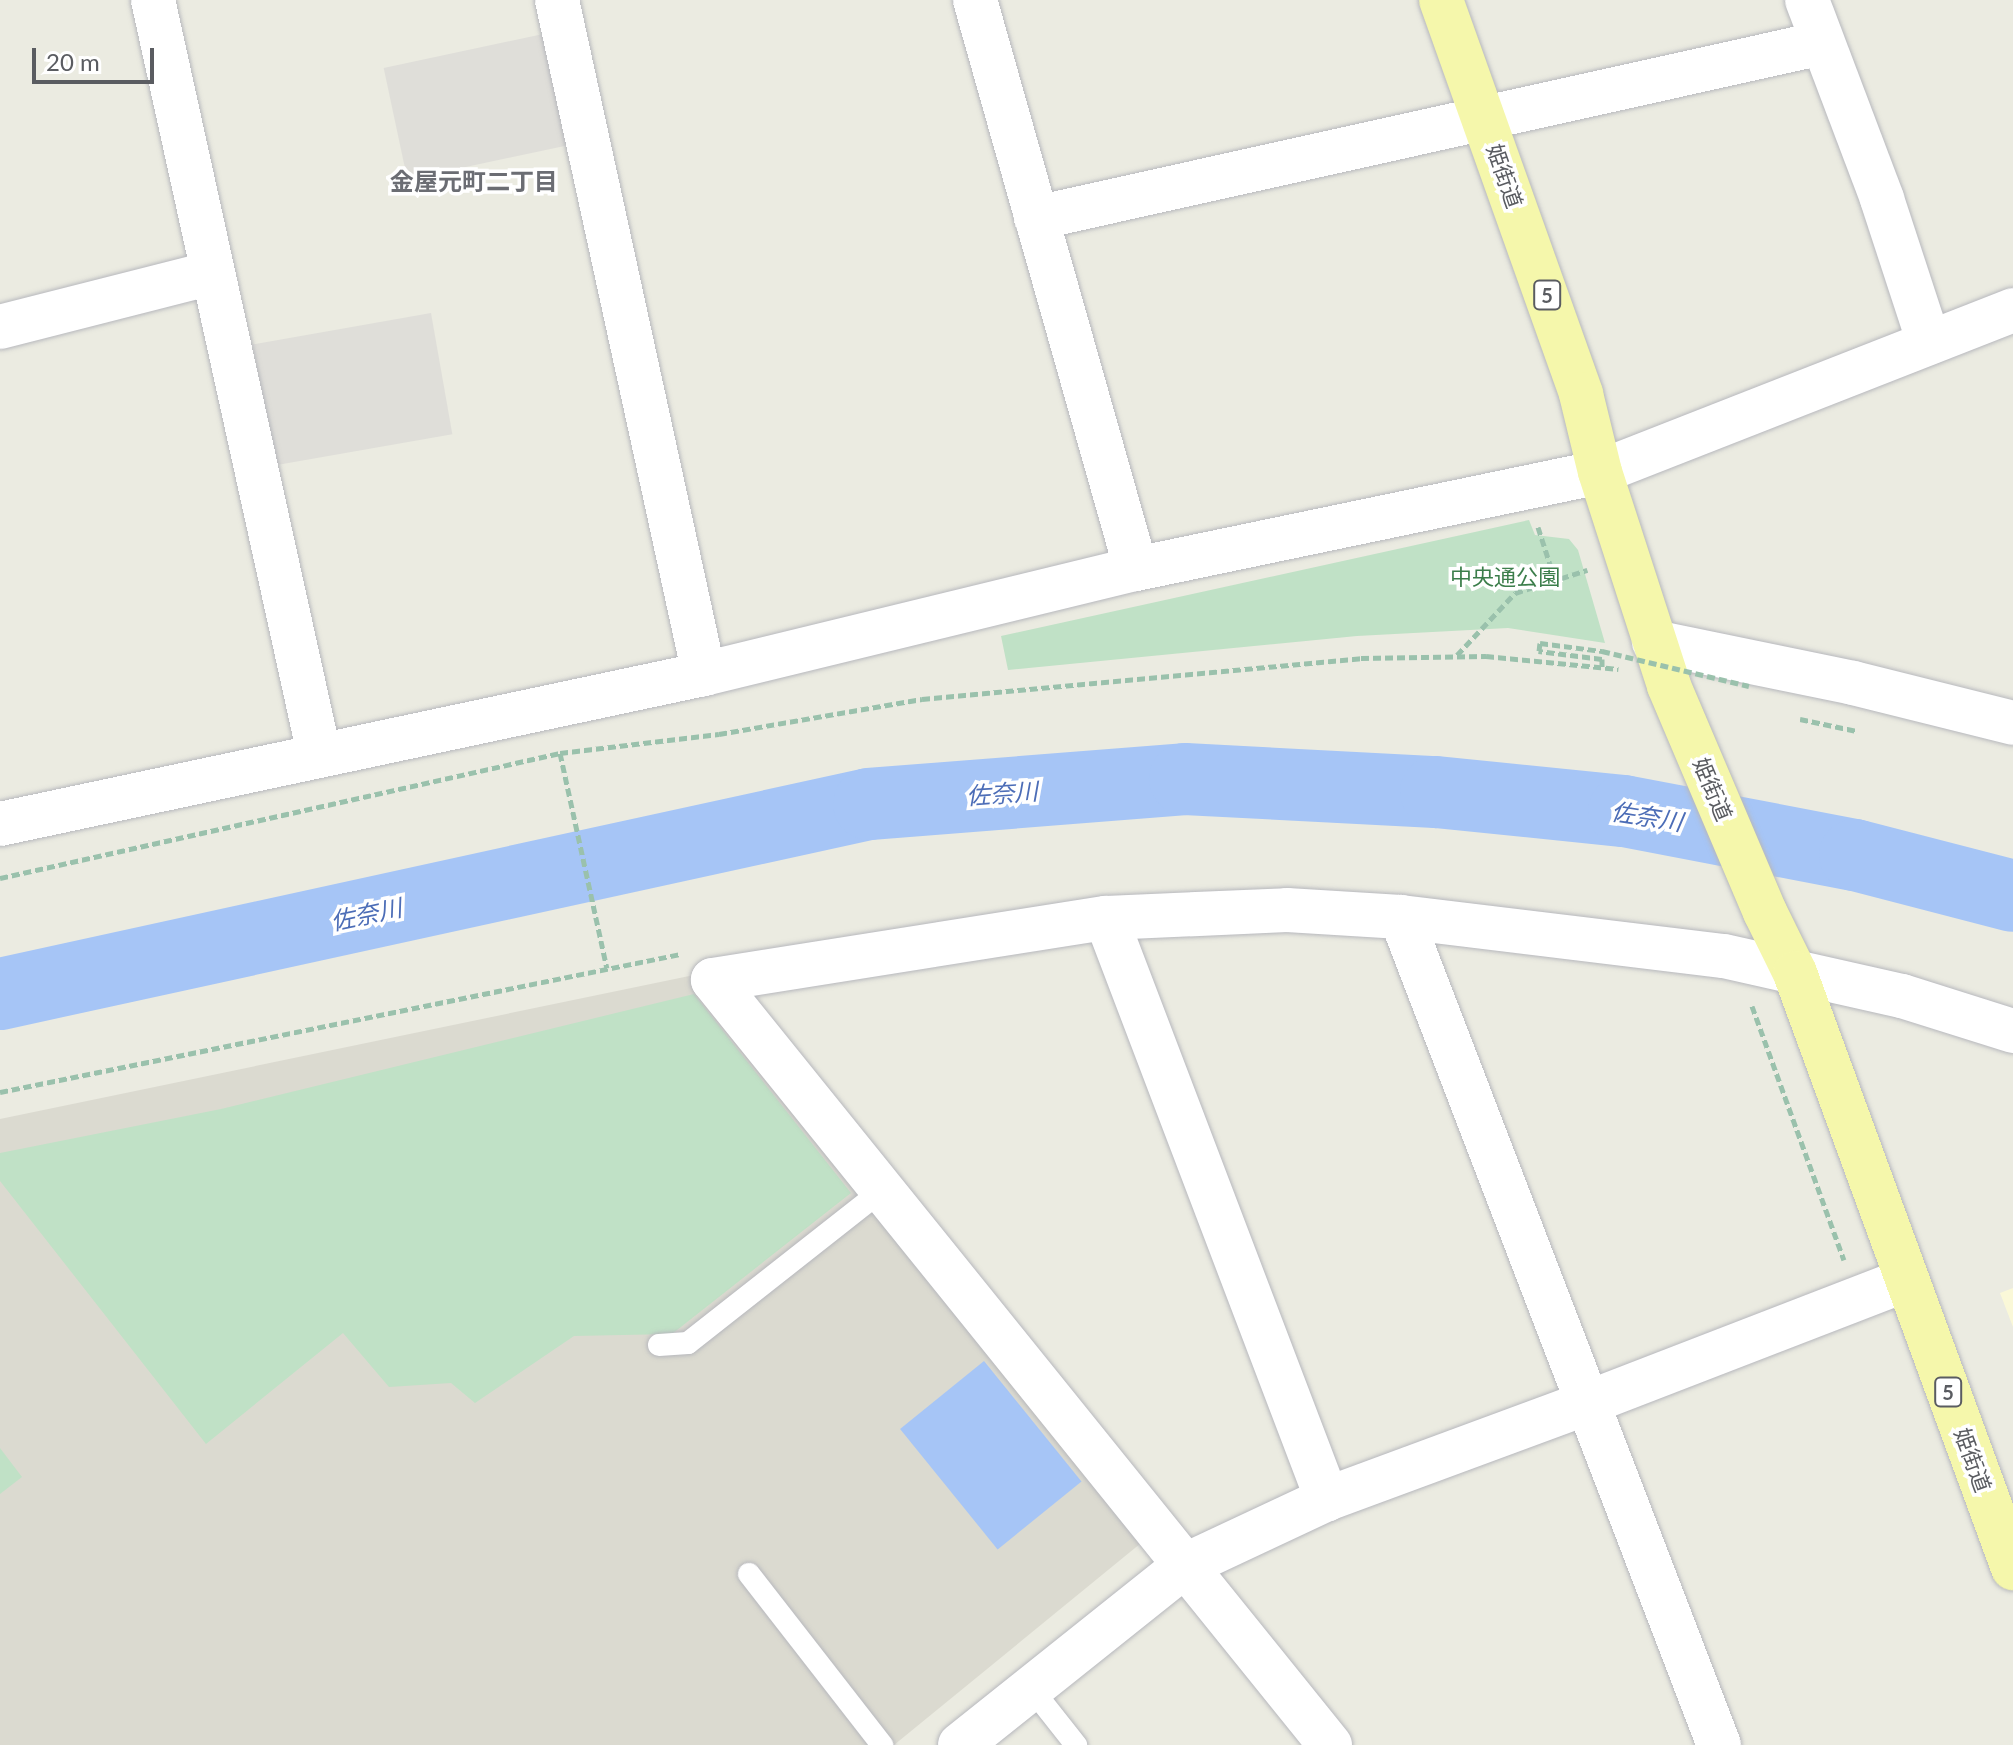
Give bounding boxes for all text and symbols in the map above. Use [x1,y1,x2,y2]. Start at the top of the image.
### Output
scale bar [36,32,158,82]
text: 20 m [46,47,100,76]
street label: 姫街道 [1482,141,1528,211]
district label: 金屋元町二丁目 [390,167,558,195]
road number: 5 [1533,279,1561,311]
park label: 中央通公園 [1450,564,1560,590]
street label: 姫街道 [1688,753,1738,825]
water label: 佐奈川 [965,776,1039,810]
water label: 佐奈川 [1609,796,1685,836]
water label: 佐奈川 [328,892,404,936]
road number: 5 [1934,1376,1962,1408]
street label: 姫街道 [1949,1424,1997,1496]

